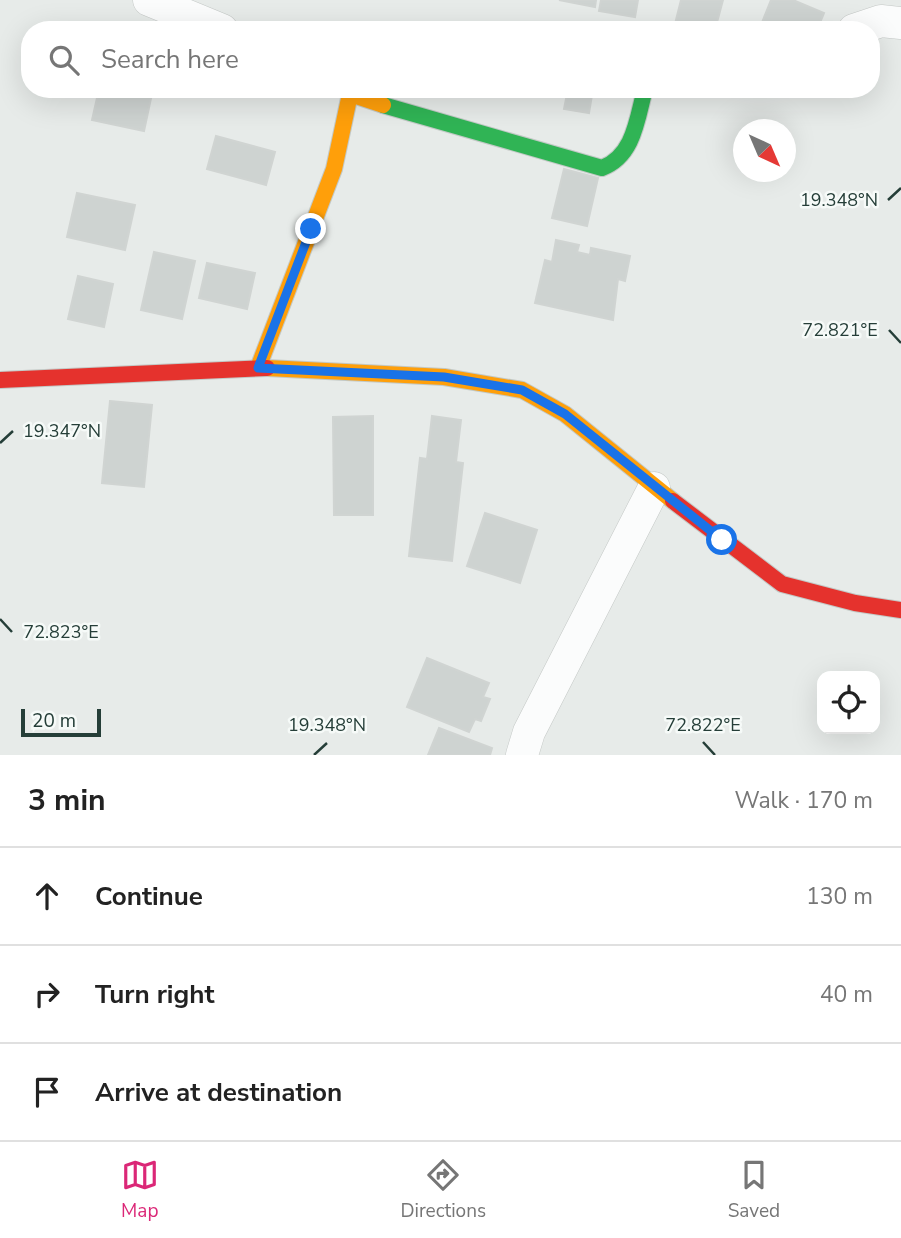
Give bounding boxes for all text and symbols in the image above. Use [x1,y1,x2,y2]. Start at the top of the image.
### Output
search box [21,21,880,98]
icon: search [45,41,83,79]
text: Search here [101,42,239,77]
north arrow [733,119,796,182]
text: 19.348°N [800,188,878,212]
route end [295,213,326,244]
text: 72.821°E [802,318,878,342]
text: 19.347°N [23,419,101,443]
route start [706,524,737,555]
text: 72.823°E [23,620,99,644]
map controls [817,671,880,734]
button: locate [817,671,880,734]
scale bar [21,706,102,738]
text: 20 m [32,708,76,734]
text: 19.348°N [288,713,366,737]
text: 72.822°E [665,713,741,737]
text: 3 min [28,780,106,821]
text: Walk · 170 m [734,785,873,816]
icon: ahead [28,877,66,915]
text: Continue [95,879,203,914]
text: 130 m [806,881,873,912]
icon: right [28,975,66,1013]
text: Turn right [95,977,214,1012]
text: 40 m [820,979,873,1010]
icon: arrive [28,1073,66,1111]
text: Arrive at destination [95,1075,342,1110]
tab: Map [121,1156,159,1224]
tab: Directions [400,1156,486,1224]
tab: Saved [728,1156,780,1224]

